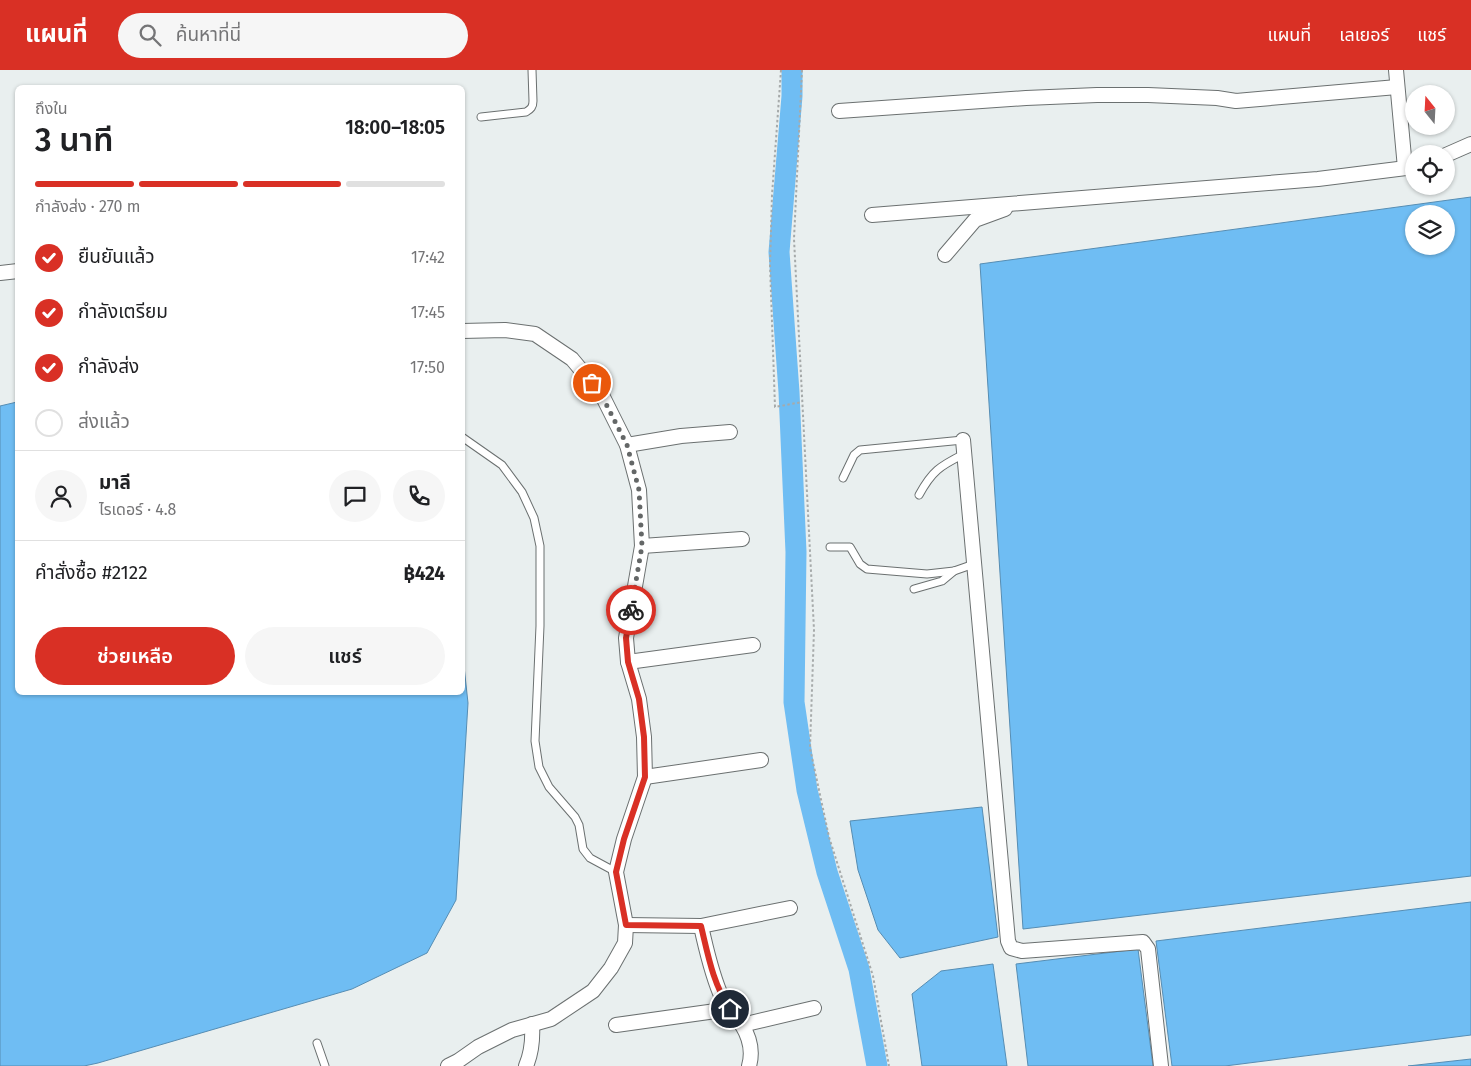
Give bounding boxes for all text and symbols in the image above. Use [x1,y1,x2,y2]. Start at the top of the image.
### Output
search box [118,13,468,58]
text: แผนที่ [25,20,88,48]
icon: search [136,21,164,49]
text: ค้นหาที่นี่ [176,23,241,46]
text: แผนที่ [1267,24,1311,46]
text: เลเยอร์ [1339,24,1389,46]
text: แชร์ [1417,24,1446,46]
north arrow [1405,85,1455,135]
map controls [1405,85,1455,255]
text: ถึงใน [35,99,68,118]
text: 18:00–18:05 [345,116,445,139]
text: 3 นาที [35,121,113,159]
button: locate [1405,145,1455,195]
text: กำลังส่ง · 270 m [35,197,140,216]
button: layers [1405,205,1455,255]
icon: check [35,244,63,272]
text: ยืนยันแล้ว [78,245,155,268]
text: 17:42 [411,248,445,267]
icon: check [35,299,63,327]
text: กำลังเตรียม [78,300,168,323]
text: 17:45 [411,303,445,322]
icon: check [35,354,63,382]
text: กำลังส่ง [78,355,139,378]
text: 17:50 [410,358,445,377]
pin [571,362,613,404]
icon: bag [578,369,606,397]
text: ส่งแล้ว [78,410,130,433]
button: person [35,470,87,522]
button: chat [329,470,381,522]
button: phone [393,470,445,522]
text: มาลี [99,471,131,494]
text: ไรเดอร์ · 4.8 [99,500,176,519]
text: คำสั่งซื้อ #2122 [35,561,148,584]
text: ฿424 [403,562,445,585]
courier [606,585,656,635]
icon: bike [617,596,645,624]
button: ช่วยเหลือ [35,627,235,685]
button: แชร์ [245,627,445,685]
pin [709,988,751,1030]
icon: home [716,995,744,1023]

